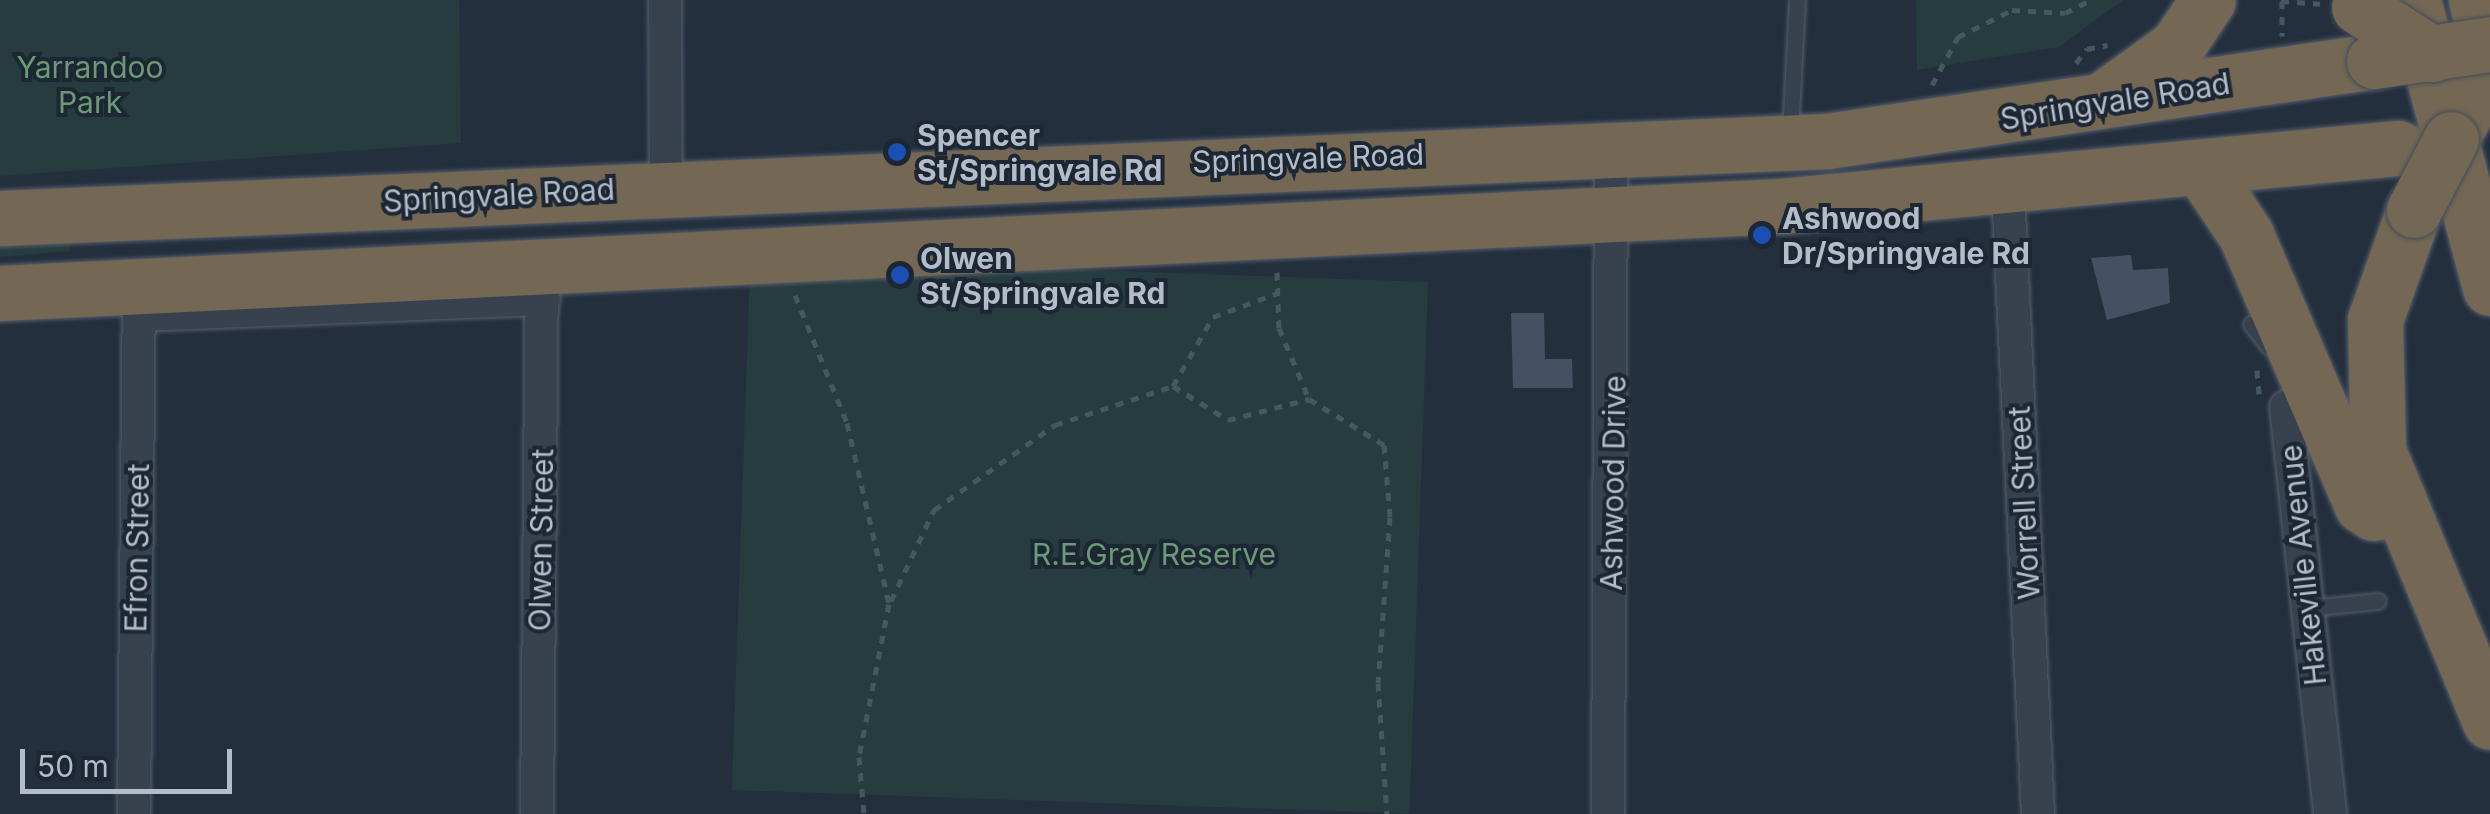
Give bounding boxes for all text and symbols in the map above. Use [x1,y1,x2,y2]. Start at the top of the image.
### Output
park label: Yarrandoo Park [16,49,164,120]
street label: Springvale Road [1998,65,2232,137]
place label: Spencer St/Springvale Rd [917,117,1162,188]
street label: Springvale Road [1192,136,1424,180]
marker: Spencer St/Springvale Rd [886,141,908,163]
street label: Springvale Road [382,171,616,219]
place label: Ashwood Dr/Springvale Rd [1782,200,2030,270]
marker: Ashwood Dr/Springvale Rd [1751,224,1773,246]
place label: Olwen St/Springvale Rd [920,240,1165,310]
marker: Olwen St/Springvale Rd [889,264,911,286]
street label: Ashwood Drive [1593,375,1633,591]
street label: Worrell Street [2001,405,2047,601]
street label: Hakeville Avenue [2272,443,2334,687]
street label: Olwen Street [521,448,561,632]
street label: Efron Street [118,463,156,633]
park label: R.E.Gray Reserve [1032,536,1276,572]
scale bar [25,729,238,791]
text: 50 m [37,748,109,784]

